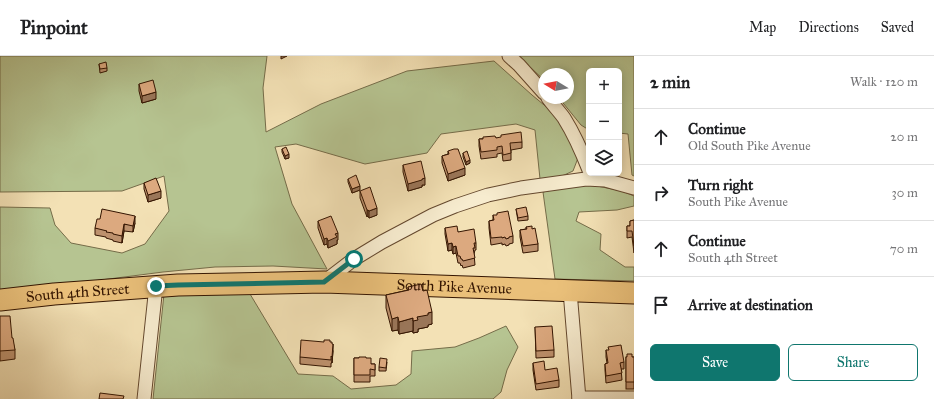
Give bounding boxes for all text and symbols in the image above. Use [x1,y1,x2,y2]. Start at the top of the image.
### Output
text: Pinpoint [20,16,88,39]
text: Map [749,19,776,36]
text: Directions [798,19,859,36]
text: Saved [881,19,914,36]
north arrow [538,68,574,104]
map controls [586,68,622,176]
button: + [586,68,622,104]
text: 2 min [650,72,690,93]
text: Walk · 120 m [850,74,918,90]
button: − [586,104,622,140]
text: Continue [688,120,746,138]
icon: ahead [650,126,672,148]
text: 20 m [890,129,918,145]
text: Old South Pike Avenue [688,138,811,154]
button: layers [586,140,622,176]
text: Turn right [688,176,753,194]
icon: right [650,182,672,204]
text: 30 m [892,185,918,201]
text: South Pike Avenue [688,194,788,210]
text: Continue [688,232,746,250]
icon: ahead [650,238,672,260]
text: 70 m [890,241,918,257]
route start [345,250,363,268]
text: South 4th Street [688,250,778,266]
street label: South Pike Avenue [396,276,512,298]
route end [147,277,165,295]
street label: South 4th Street [25,280,131,306]
icon: arrive [650,294,672,316]
text: Arrive at destination [688,296,813,314]
button: Save [650,344,780,381]
button: Share [788,344,918,381]

